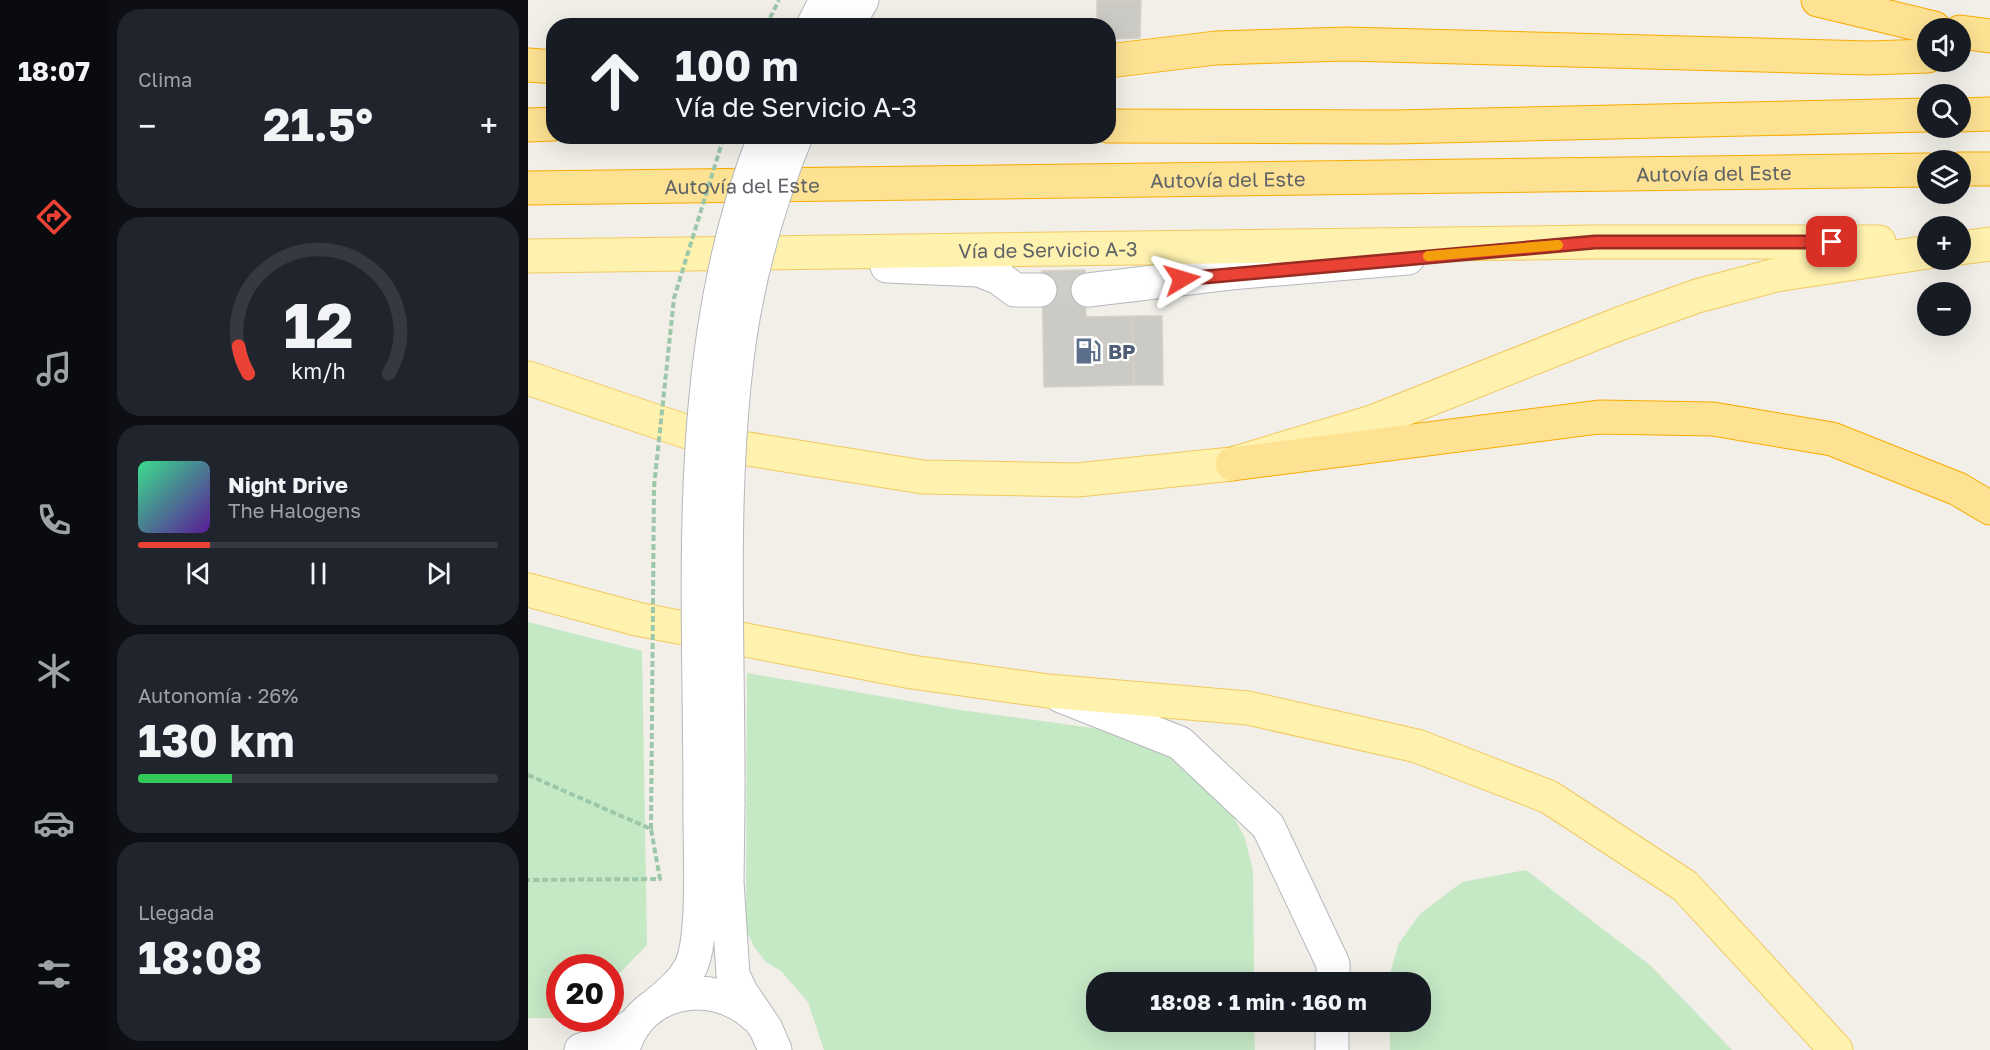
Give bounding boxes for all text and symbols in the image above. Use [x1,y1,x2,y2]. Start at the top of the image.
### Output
map controls [1917,18,1971,336]
button: sound [1917,18,1971,72]
text: 100 m [675,40,798,90]
icon: ahead [576,42,654,120]
text: 18:07 [18,55,90,87]
text: Clima [138,67,192,91]
button: search [1917,84,1971,138]
text: Vía de Servicio A-3 [675,91,917,123]
text: 21.5° [263,97,373,151]
text: − [138,106,156,145]
text: + [480,106,498,145]
button: layers [1917,150,1971,204]
street label: Autovía del Este [1636,160,1792,186]
street label: Autovía del Este [1150,166,1306,192]
street label: Autovía del Este [664,172,820,198]
icon: directions [33,196,75,238]
pin [1806,216,1857,267]
button: + [1917,216,1971,270]
icon: arrive [1815,225,1848,258]
street label: Vía de Servicio A-3 [958,236,1138,262]
position arrow [1150,247,1214,311]
button: − [1917,282,1971,336]
text: 12 [283,287,353,362]
fuel station icon: BP [1073,336,1103,366]
place label: BP [1108,339,1136,363]
icon: music [33,348,75,390]
text: km/h [291,358,345,384]
text: Night Drive [228,471,348,498]
text: The Halogens [228,498,361,522]
icon: phone [33,499,75,541]
icon: previous [182,557,215,590]
icon: pause [302,557,335,590]
icon: next [422,557,455,590]
icon: climate [33,650,75,692]
text: Autonomía · 26% [138,683,298,707]
text: 130 km [138,713,295,767]
icon: car [33,802,75,844]
text: Llegada [138,900,214,924]
text: 18:08 [138,930,262,984]
icon: filters [33,953,75,995]
speed limit sign: 20 [546,954,624,1032]
text: 18:08 · 1 min · 160 m [1150,988,1367,1015]

